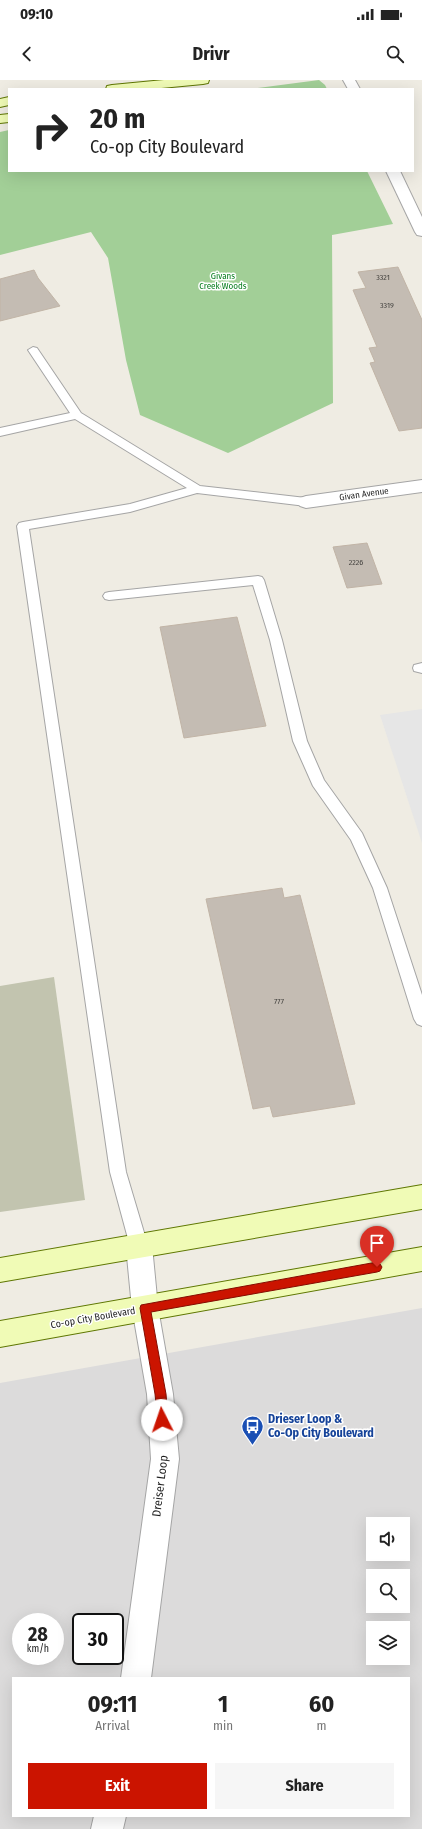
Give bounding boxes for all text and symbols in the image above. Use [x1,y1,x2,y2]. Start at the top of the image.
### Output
text: 09:10 [20,5,53,23]
icon: back [16,43,38,65]
text: Drivr [192,43,230,65]
icon: search [384,43,406,65]
text: 20 m [90,102,145,135]
icon: right [24,104,76,156]
text: Co-op City Boulevard [90,136,244,158]
park label: Givans Creek Woods [199,271,247,291]
house number: 3321 [376,273,390,282]
house number: 3319 [380,301,394,310]
street label: Givan Avenue [339,486,390,502]
house number: 2226 [349,558,363,567]
house number: 777 [274,997,285,1006]
pin [360,1226,394,1267]
icon: arrive [366,1232,388,1254]
street label: Co-op City Boulevard [50,1305,136,1331]
position arrow [141,1399,183,1441]
place label: Drieser Loop & Co-Op City Boulevard [268,1412,374,1440]
bus stop icon: Drieser Loop & Co-Op City Boulevard [240,1413,266,1446]
street label: Dreiser Loop [149,1454,171,1518]
map controls [366,1517,410,1665]
button: sound [366,1517,410,1561]
button: search [366,1569,410,1613]
speed limit sign: 30 [72,1613,124,1665]
button: layers [366,1621,410,1665]
text: 28 [28,1622,48,1646]
text: km/h [27,1643,49,1655]
text: 09:11 [88,1690,137,1718]
text: 1 [218,1690,228,1718]
text: 60 [309,1690,334,1718]
text: Arrival [95,1718,130,1733]
text: min [213,1718,233,1733]
text: m [317,1718,327,1733]
button: Exit [28,1763,207,1809]
button: Share [215,1763,394,1809]

